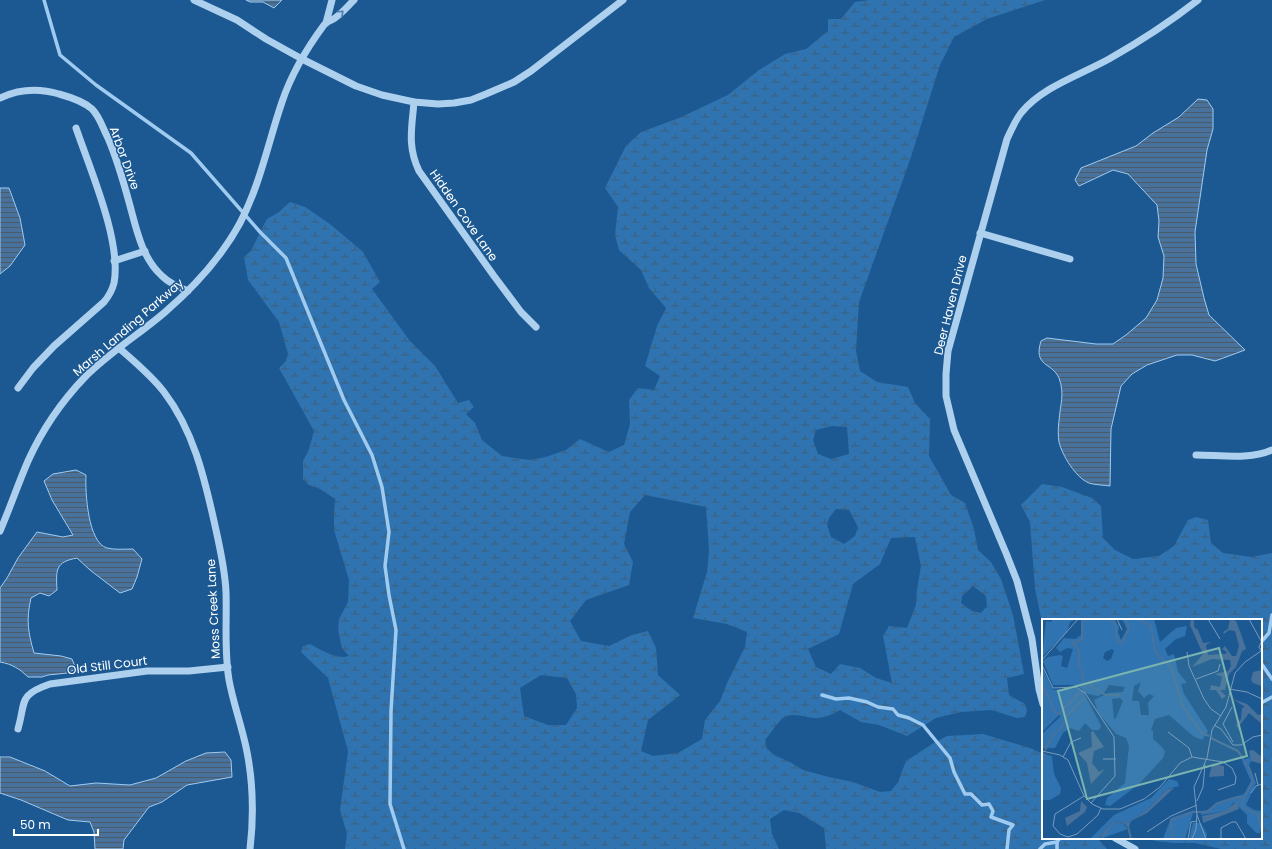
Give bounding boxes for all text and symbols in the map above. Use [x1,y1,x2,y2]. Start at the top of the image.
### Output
one-way arrow [336,10,344,17]
street label: Arbor Drive [106,124,144,192]
street label: Hidden Cove Lane [426,166,502,264]
street label: Deer Haven Drive [929,253,971,357]
street label: Marsh Landing Parkway [69,274,187,380]
street label: Moss Creek Lane [202,559,224,659]
inset map [1042,619,1262,839]
street label: Old Still Court [66,652,148,678]
scale bar [14,811,98,837]
text: 50 m [20,816,51,833]

